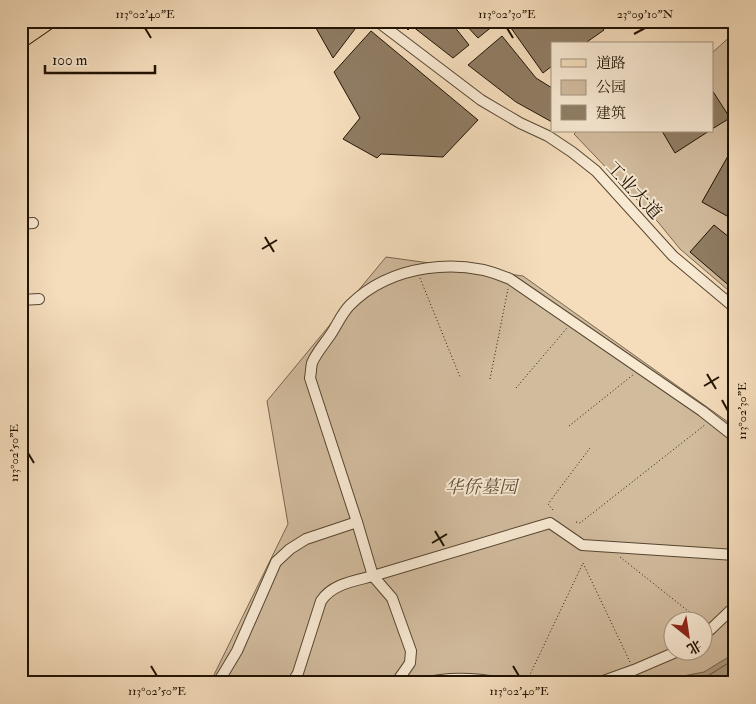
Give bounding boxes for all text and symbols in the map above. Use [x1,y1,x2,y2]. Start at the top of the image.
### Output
text: 113°02'40"E [115,7,175,22]
text: 113°02'30"E [478,7,536,22]
text: 23°09'10"N [617,7,674,22]
scale bar [45,42,155,74]
legend [551,42,714,132]
text: 100 m [52,51,88,70]
text: 道路 [596,54,626,73]
text: 公园 [596,78,626,97]
text: 建筑 [596,104,626,123]
street label: 工业大道 [601,156,667,225]
text: 113°02'30"E [735,382,750,440]
text: 113°02'50"E [7,424,22,482]
park label: 华侨墓园 [445,476,520,499]
north arrow [664,612,714,662]
text: 北 [684,636,705,658]
text: 113°02'50"E [128,684,186,699]
text: 113°02'40"E [489,684,549,699]

